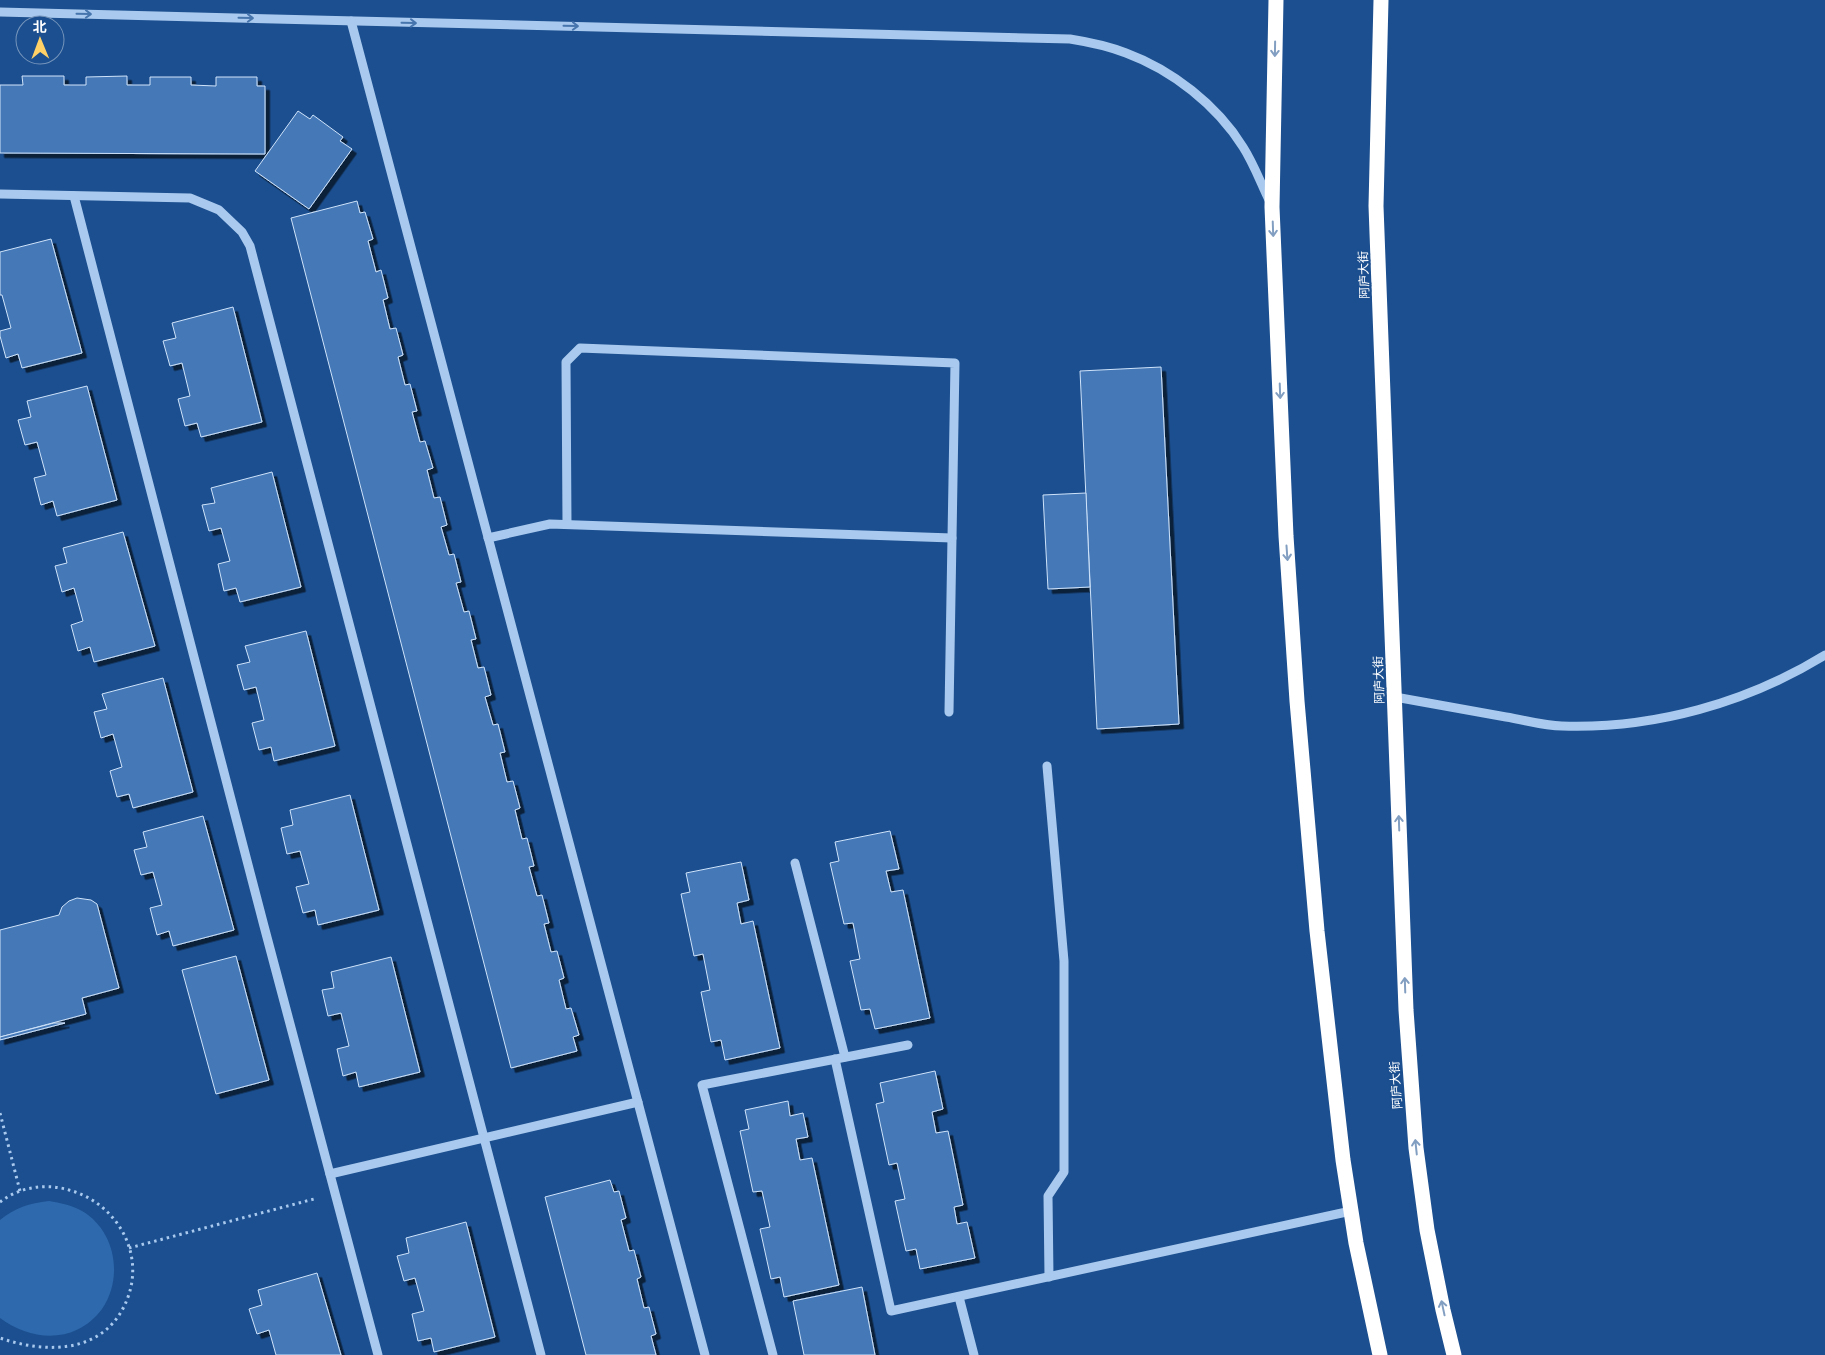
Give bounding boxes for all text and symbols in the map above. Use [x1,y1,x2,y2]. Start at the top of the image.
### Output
one-way arrow [75,10,91,19]
one-way arrow [238,14,254,23]
north arrow [15,15,65,65]
text: 北 [33,18,47,38]
one-way arrow [400,18,416,27]
one-way arrow [563,22,579,31]
one-way arrow [1270,40,1280,56]
one-way arrow [1268,220,1278,236]
street label: 阿庐大街 [1355,251,1374,299]
one-way arrow [1275,383,1284,399]
one-way arrow [1282,545,1292,561]
street label: 阿庐大街 [1370,656,1389,704]
one-way arrow [1394,815,1404,832]
one-way arrow [1400,978,1410,994]
street label: 阿庐大街 [1386,1060,1407,1110]
one-way arrow [1411,1140,1421,1156]
one-way arrow [1438,1300,1447,1316]

